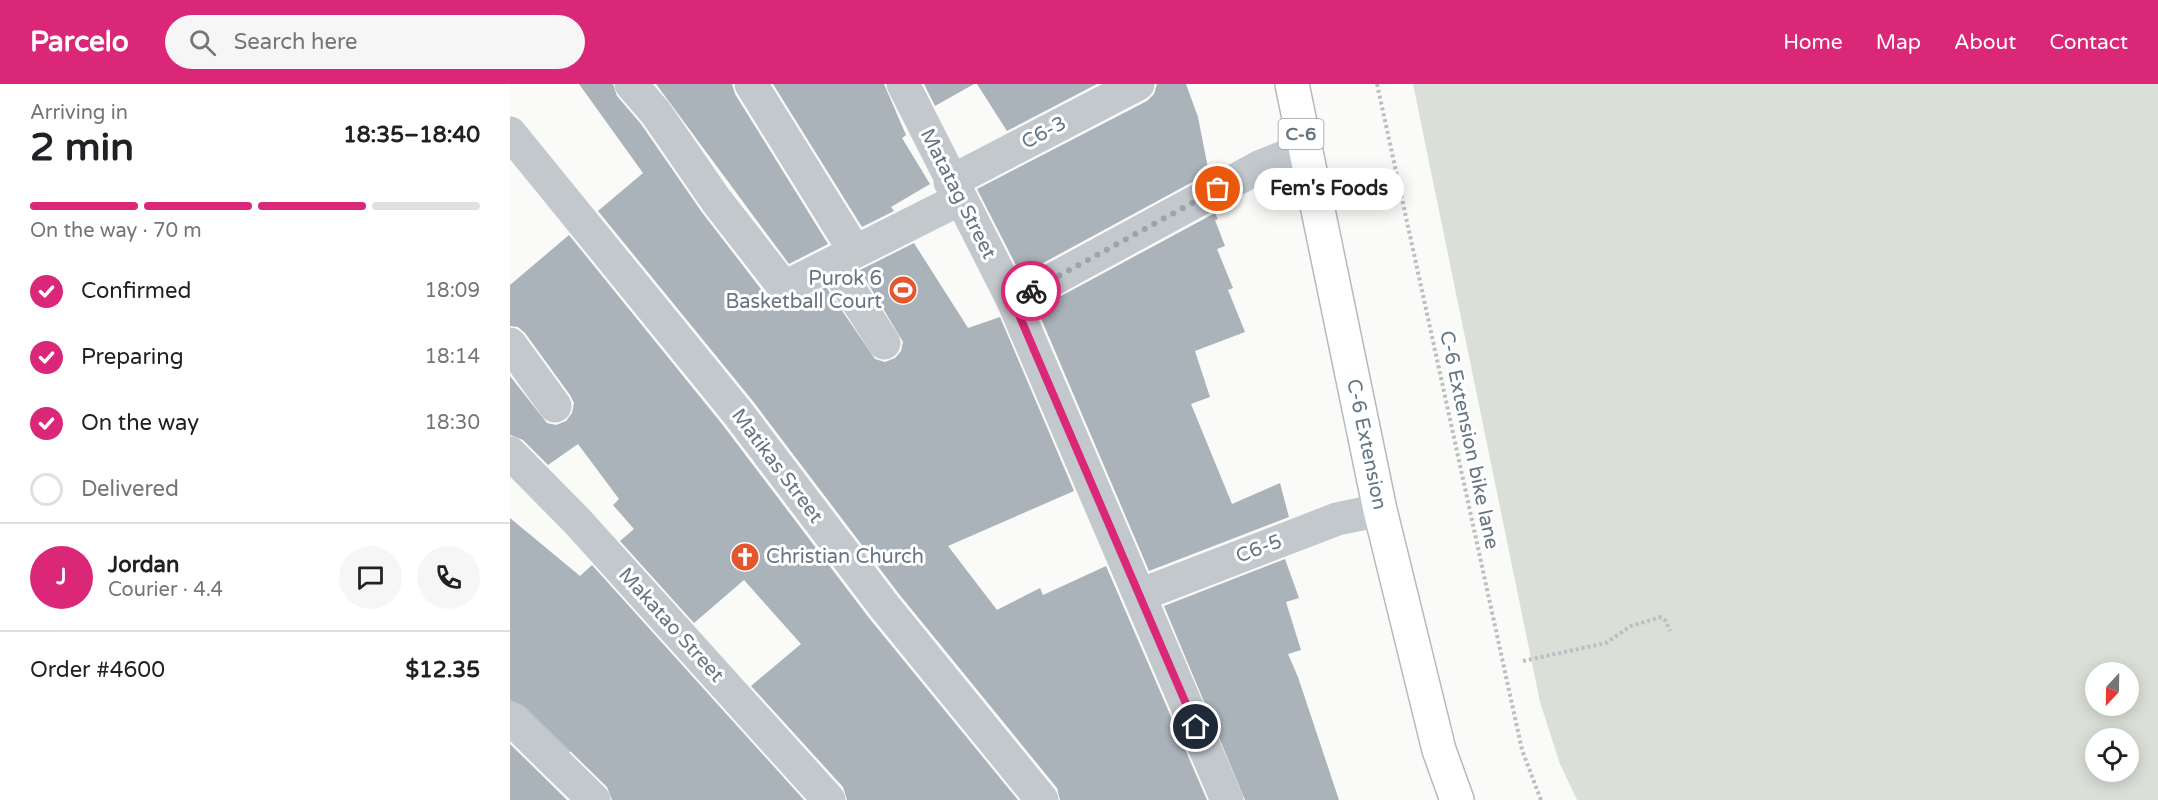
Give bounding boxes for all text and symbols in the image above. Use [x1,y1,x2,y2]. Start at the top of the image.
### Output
search box [165,15,585,69]
text: Parcelo [30,25,129,59]
icon: search [186,26,219,59]
text: Search here [234,29,358,55]
text: Home [1783,30,1843,55]
text: Map [1876,30,1921,55]
text: About [1954,30,2016,55]
text: Contact [2049,30,2128,55]
text: Arriving in [30,101,128,125]
street label: C6-3 [1018,111,1070,155]
road number: C-6 [1278,119,1324,149]
text: 18:35–18:40 [343,122,480,148]
text: 2 min [30,124,134,171]
street label: Matatag Street [915,125,1001,263]
pin [1192,163,1243,214]
callout: Fem's Foods [1254,168,1404,210]
icon: bag [1201,172,1234,205]
text: Fem's Foods [1270,177,1388,201]
text: On the way · 70 m [30,219,202,243]
courier [1001,261,1061,321]
place label: Purok 6 Basketball Court [725,267,882,314]
sports icon: Purok 6 Basketball Court [887,274,919,306]
icon: check [30,275,63,308]
icon: bike [1015,275,1048,308]
text: Confirmed [81,278,191,304]
text: 18:09 [425,279,480,303]
street label: C-6 Extension bike lane [1434,329,1504,551]
icon: check [30,341,63,374]
text: Preparing [81,344,184,370]
text: 18:14 [425,345,480,369]
street label: C-6 Extension [1341,377,1392,512]
street label: Matikas Street [726,404,828,528]
icon: check [30,407,63,440]
text: On the way [81,410,199,436]
text: 18:30 [425,411,480,435]
text: Delivered [81,476,179,502]
street label: C6-5 [1233,529,1285,569]
church icon: Christian Church [729,541,761,573]
place label: Christian Church [766,545,924,569]
button: chat [339,546,402,609]
button: phone [417,546,480,609]
text: Jordan [108,552,179,578]
street label: Makatao Street [613,563,729,687]
text: J [56,564,67,590]
text: Courier · 4.4 [108,578,223,602]
text: Order #4600 [30,657,165,683]
text: $12.35 [405,657,480,683]
north arrow [2085,662,2139,716]
map controls [2085,662,2139,782]
pin [1170,701,1221,752]
icon: home [1179,710,1212,743]
button: locate [2085,728,2139,782]

